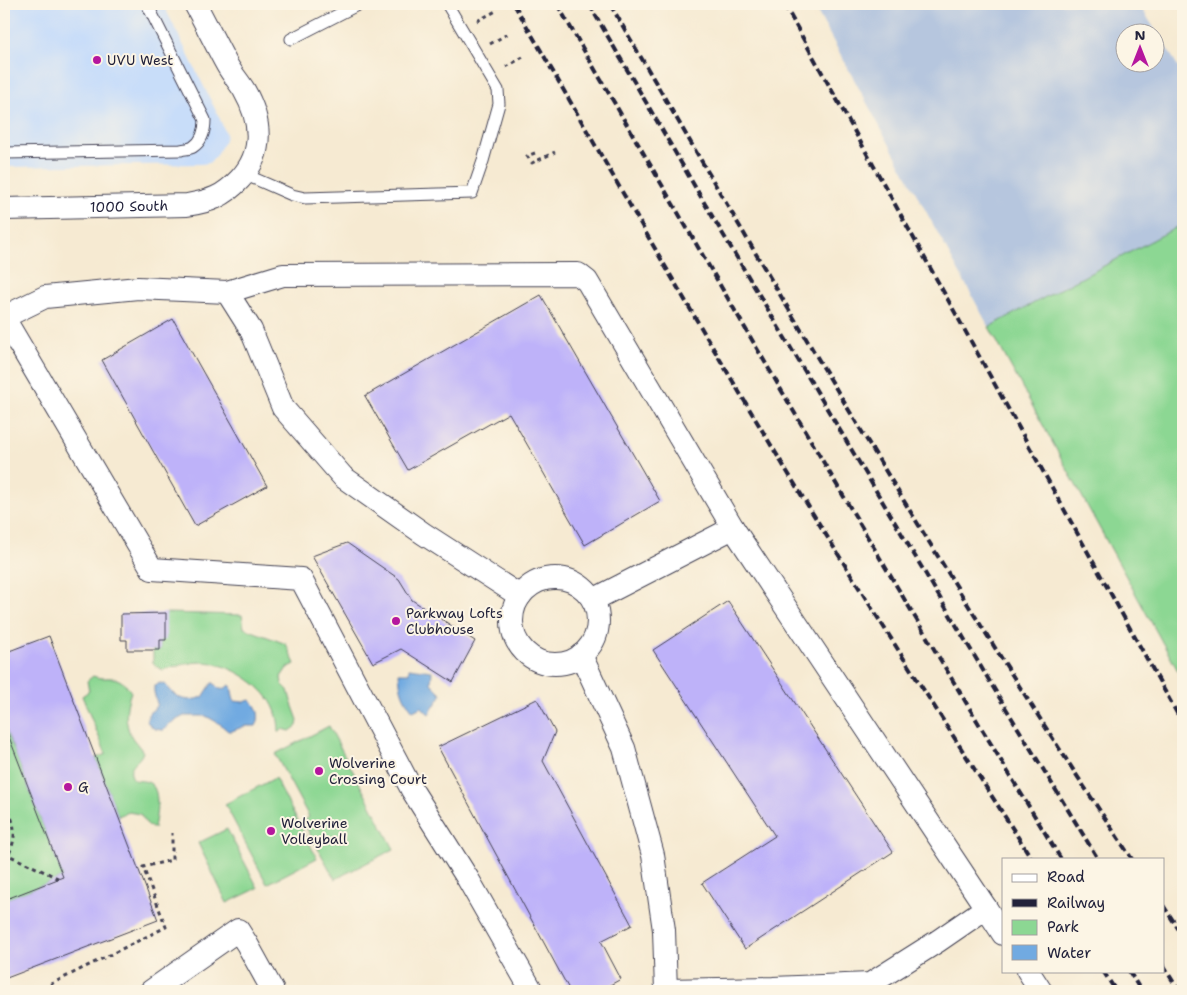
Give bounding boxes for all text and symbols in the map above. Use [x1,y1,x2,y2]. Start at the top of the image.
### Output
north arrow [1114,22,1164,72]
text: N [1134,26,1146,44]
place label: UVU West [107,51,173,69]
marker: UVU West [91,54,103,66]
street label: 1000 South [90,196,168,216]
place label: Parkway Lofts Clubhouse [406,604,503,638]
marker: Parkway Lofts Clubhouse [390,615,402,627]
place label: Wolverine Crossing Court [329,754,427,788]
marker: Wolverine Crossing Court [313,765,325,777]
place label: G [78,778,89,796]
marker: G [62,781,74,793]
place label: Wolverine Volleyball [281,814,348,848]
marker: Wolverine Volleyball [265,825,277,837]
legend [1002,858,1164,972]
text: Road [1047,867,1085,887]
text: Railway [1047,893,1105,913]
text: Park [1047,917,1079,937]
text: Water [1047,943,1091,963]

